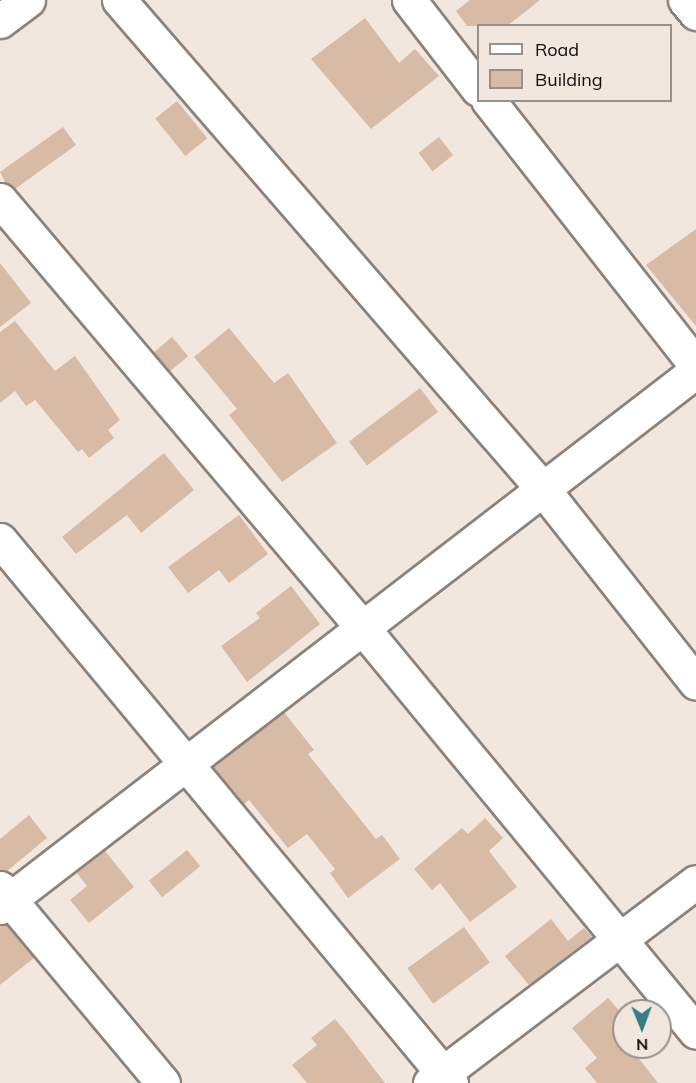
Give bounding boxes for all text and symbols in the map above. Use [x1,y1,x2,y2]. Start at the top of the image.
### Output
legend [477,24,672,102]
text: Road [535,38,579,61]
text: Building [535,68,603,91]
north arrow [612,999,672,1059]
text: N [636,1035,648,1055]

